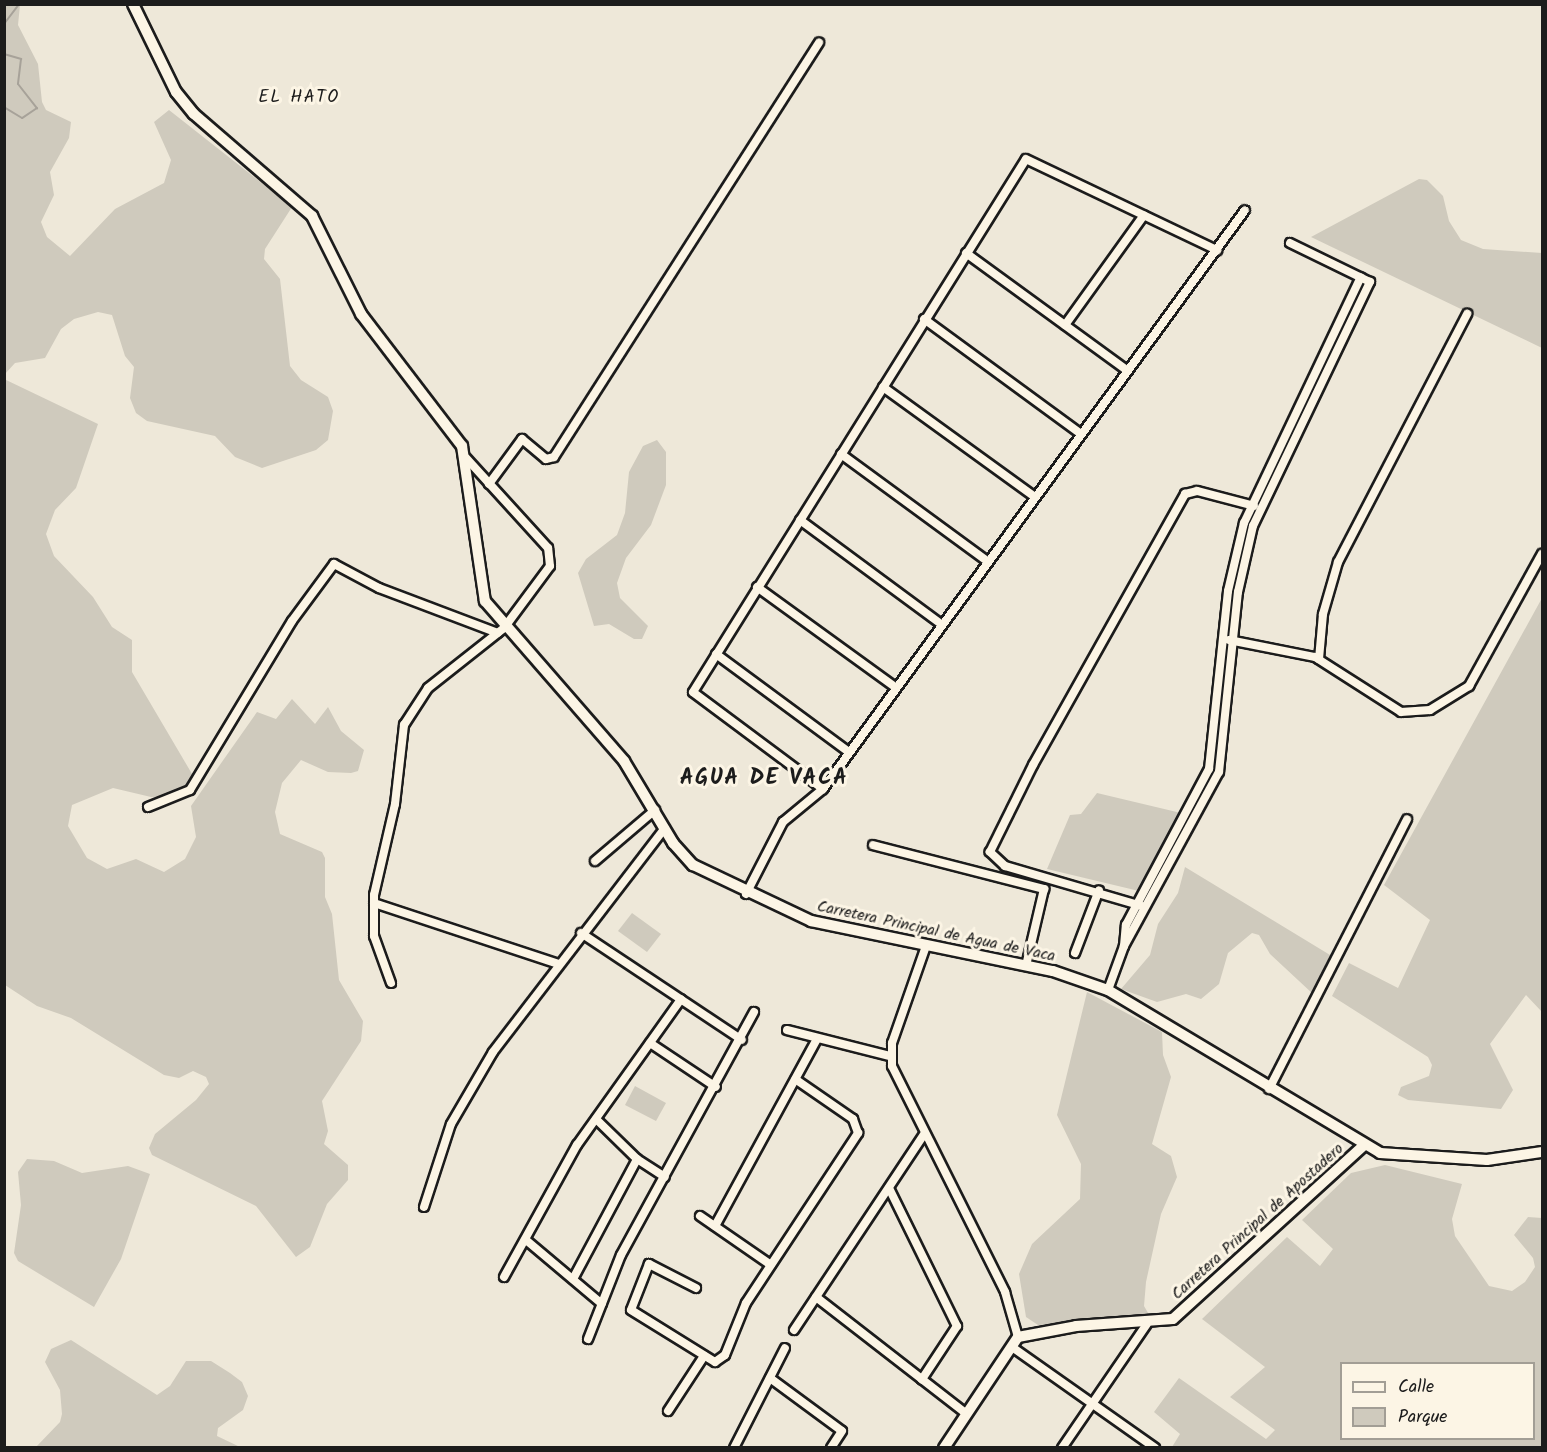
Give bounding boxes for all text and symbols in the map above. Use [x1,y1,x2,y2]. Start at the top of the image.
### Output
district label: EL HATO [258,87,340,109]
district label: AGUA DE VACA [680,766,848,792]
street label: Carretera Principal de Agua de Vaca [815,897,1057,967]
street label: Carretera Principal de Apostadero [1168,1140,1348,1304]
legend [1340,1362,1535,1440]
text: Calle [1398,1373,1434,1402]
text: Parque [1398,1403,1447,1432]

